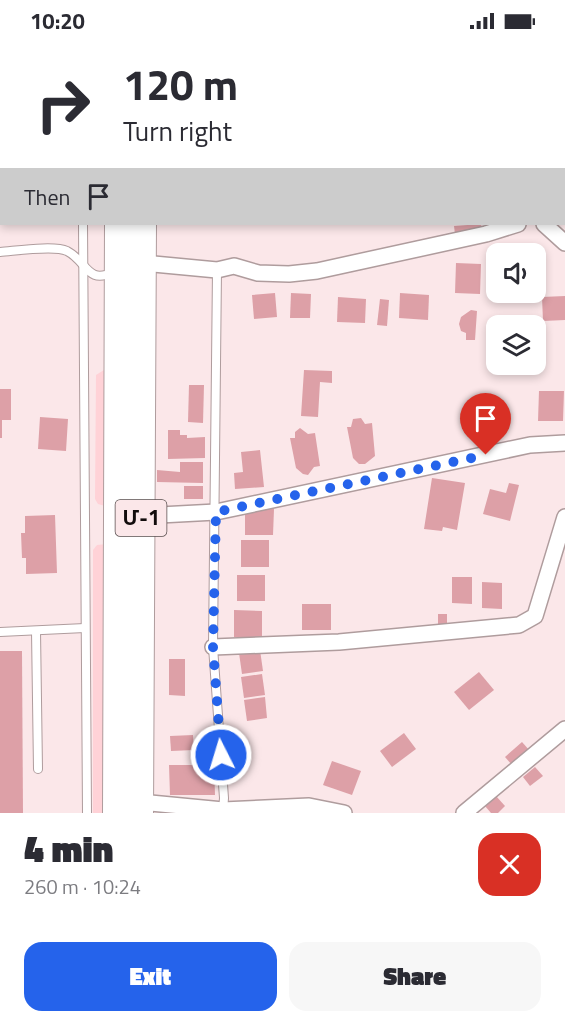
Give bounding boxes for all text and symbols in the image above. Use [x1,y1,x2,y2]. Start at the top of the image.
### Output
text: 10:20 [30,4,85,38]
text: 120 m [123,52,238,116]
icon: right [24,66,102,144]
text: Turn right [123,110,232,151]
text: Then [24,180,70,214]
icon: arrive [82,180,115,213]
map controls [486,243,546,375]
button: sound [486,243,546,303]
button: layers [486,315,546,375]
pin [460,393,511,455]
icon: arrive [469,402,502,435]
road number: Մ-1 [116,500,166,536]
position arrow [189,723,253,787]
text: 4 min [24,821,113,876]
button: close [478,833,541,896]
text: 260 m · 10:24 [24,871,141,902]
button: Exit [24,942,277,1011]
button: Share [289,942,541,1011]

